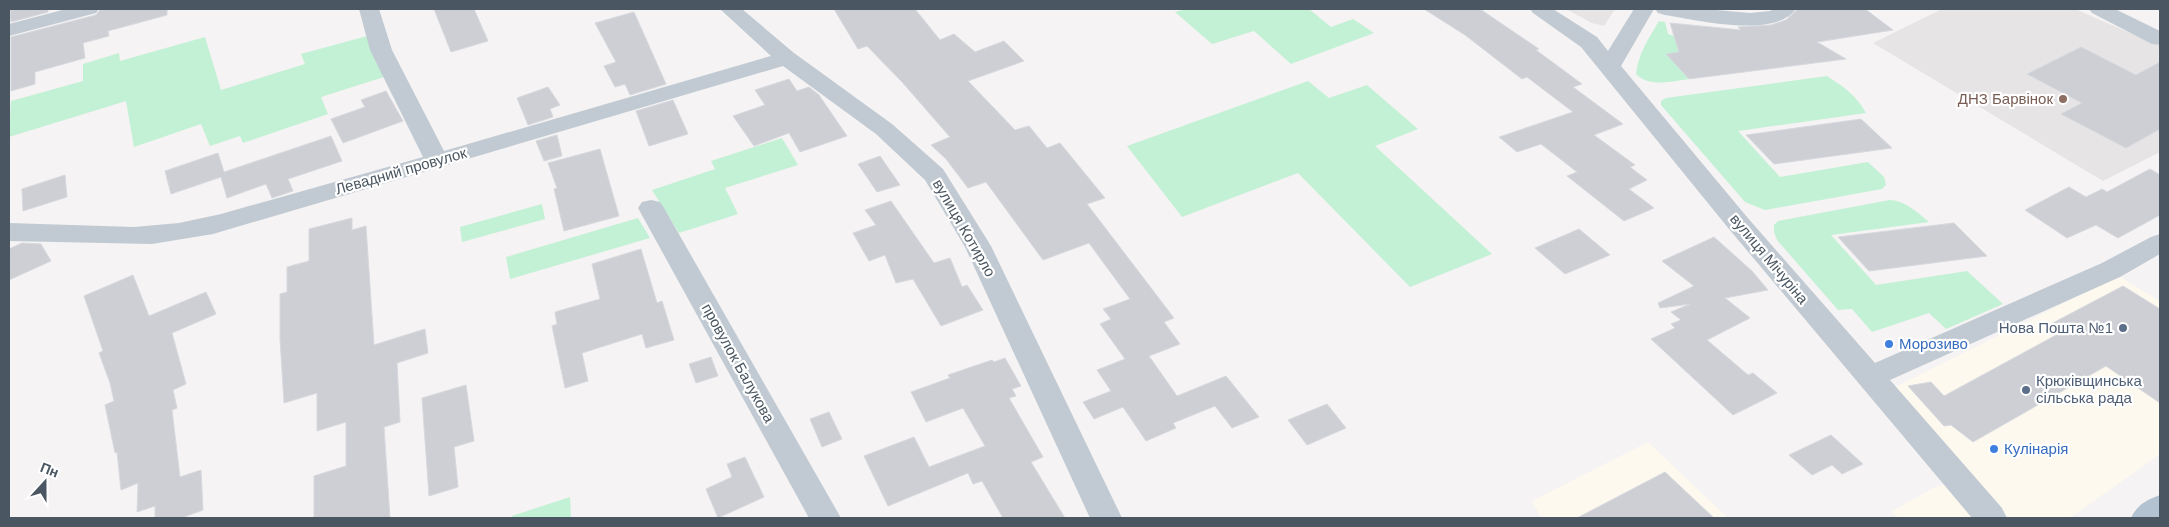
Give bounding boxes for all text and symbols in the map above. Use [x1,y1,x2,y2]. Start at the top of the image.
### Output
place label: ДНЗ Барвінок [1958,90,2053,107]
marker: ДНЗ Барвінок [2057,93,2069,105]
street label: Левадний провулок [333,144,469,197]
street label: вулиця Котирло [930,176,999,280]
street label: вулиця Мічуріна [1727,210,1812,308]
street label: провулок Балукова [699,300,778,426]
place label: Нова Пошта №1 [1999,319,2113,336]
marker: Нова Пошта №1 [2117,322,2129,334]
place label: Морозиво [1899,335,1968,352]
marker: Морозиво [1883,338,1895,350]
place label: Крюківщинська сільська рада [2036,372,2142,406]
marker: Крюківщинська сільська рада [2020,384,2032,396]
place label: Кулінарія [2004,440,2068,457]
marker: Кулінарія [1988,443,2000,455]
north arrow [20,457,70,507]
text: Пн [38,459,61,481]

